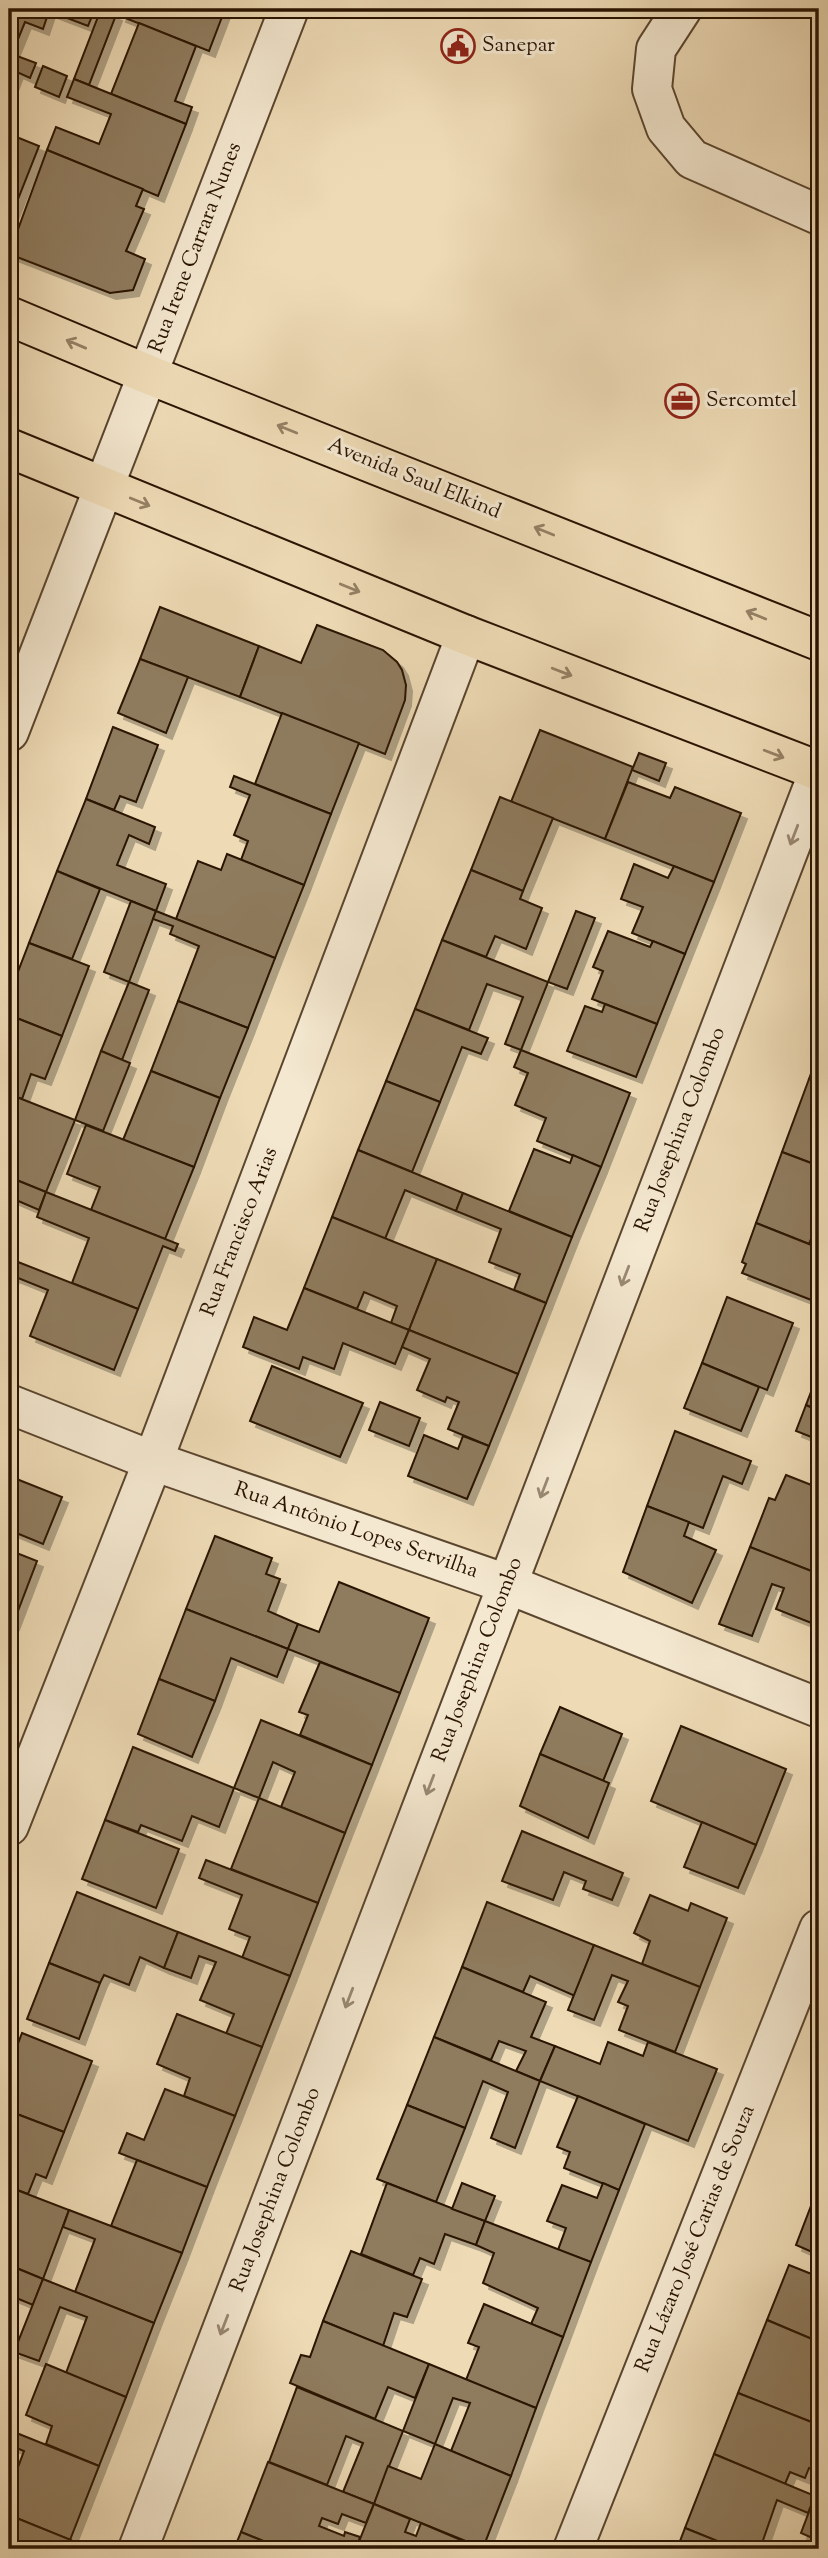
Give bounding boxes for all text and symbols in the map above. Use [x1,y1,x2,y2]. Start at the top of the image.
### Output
public building icon: Sanepar [439,27,477,65]
place label: Sanepar [482,31,555,61]
street label: Rua Irene Carrara Nunes [142,138,250,358]
one-way arrow [66,337,88,350]
office icon: Sercomtel [663,382,701,420]
place label: Sercomtel [706,386,797,416]
one-way arrow [277,422,299,435]
street label: Avenida Saul Elkind [323,430,505,528]
one-way arrow [129,496,150,509]
one-way arrow [534,524,556,537]
one-way arrow [339,582,361,595]
one-way arrow [745,608,767,621]
one-way arrow [550,667,572,680]
one-way arrow [763,748,785,761]
one-way arrow [787,823,800,845]
street label: Rua Josephina Colombo [628,1023,734,1237]
street label: Rua Francisco Arias [194,1143,286,1321]
one-way arrow [618,1264,631,1286]
street label: Rua Antônio Lopes Servilha [230,1475,482,1587]
one-way arrow [536,1477,549,1499]
street label: Rua Josephina Colombo [425,1553,531,1767]
one-way arrow [423,1774,436,1796]
one-way arrow [342,1986,354,2008]
street label: Rua Josephina Colombo [223,2083,329,2297]
street label: Rua Lázaro José Carias de Souza [628,2100,764,2377]
one-way arrow [217,2313,229,2335]

